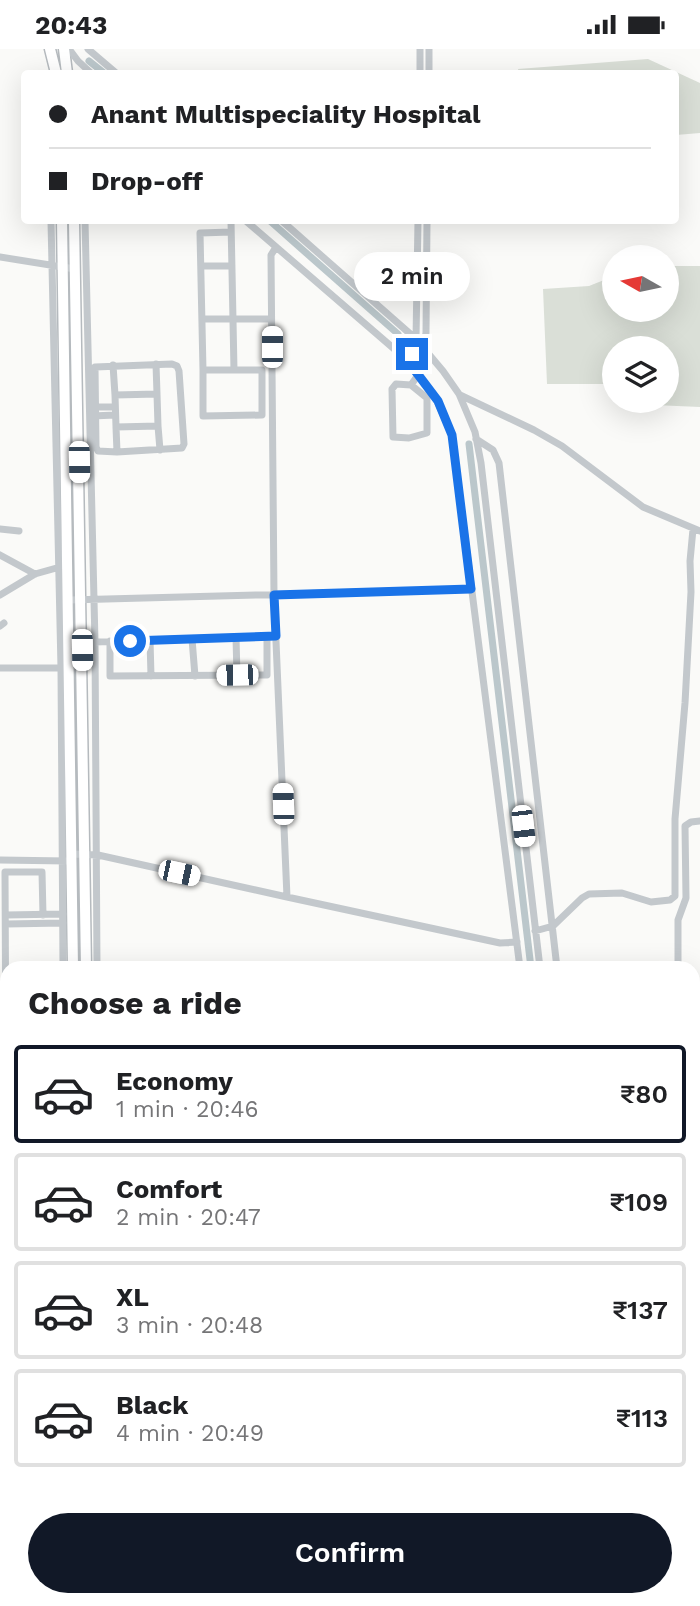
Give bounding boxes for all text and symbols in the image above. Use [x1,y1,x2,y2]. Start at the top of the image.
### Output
text: 20:43 [35,10,107,40]
text: Anant Multispeciality Hospital [91,99,480,129]
text: Drop-off [91,166,203,196]
north arrow [602,245,679,322]
map controls [602,245,679,413]
callout: 2 min [354,253,470,301]
text: 2 min [380,263,444,290]
car [262,326,283,368]
button: layers [602,336,679,413]
route end [396,338,428,370]
car [69,441,90,483]
route start [114,625,146,657]
car [72,629,93,671]
car [216,664,259,686]
car [272,783,295,825]
car [511,804,536,848]
car [157,858,202,888]
text: Choose a ride [28,984,242,1022]
icon: car [32,1063,95,1126]
text: Economy [116,1066,233,1096]
text: ₹80 [620,1079,668,1109]
text: 1 min · 20:46 [116,1096,259,1123]
icon: car [32,1171,95,1234]
text: Comfort [116,1174,222,1204]
text: ₹109 [609,1187,668,1217]
text: 2 min · 20:47 [116,1204,261,1231]
icon: car [32,1279,95,1342]
text: XL [116,1282,149,1312]
text: ₹137 [612,1295,668,1325]
text: 3 min · 20:48 [116,1312,263,1339]
icon: car [32,1387,95,1450]
text: Black [116,1390,188,1420]
text: ₹113 [616,1403,668,1433]
text: 4 min · 20:49 [116,1420,264,1447]
button: Confirm [28,1513,672,1593]

